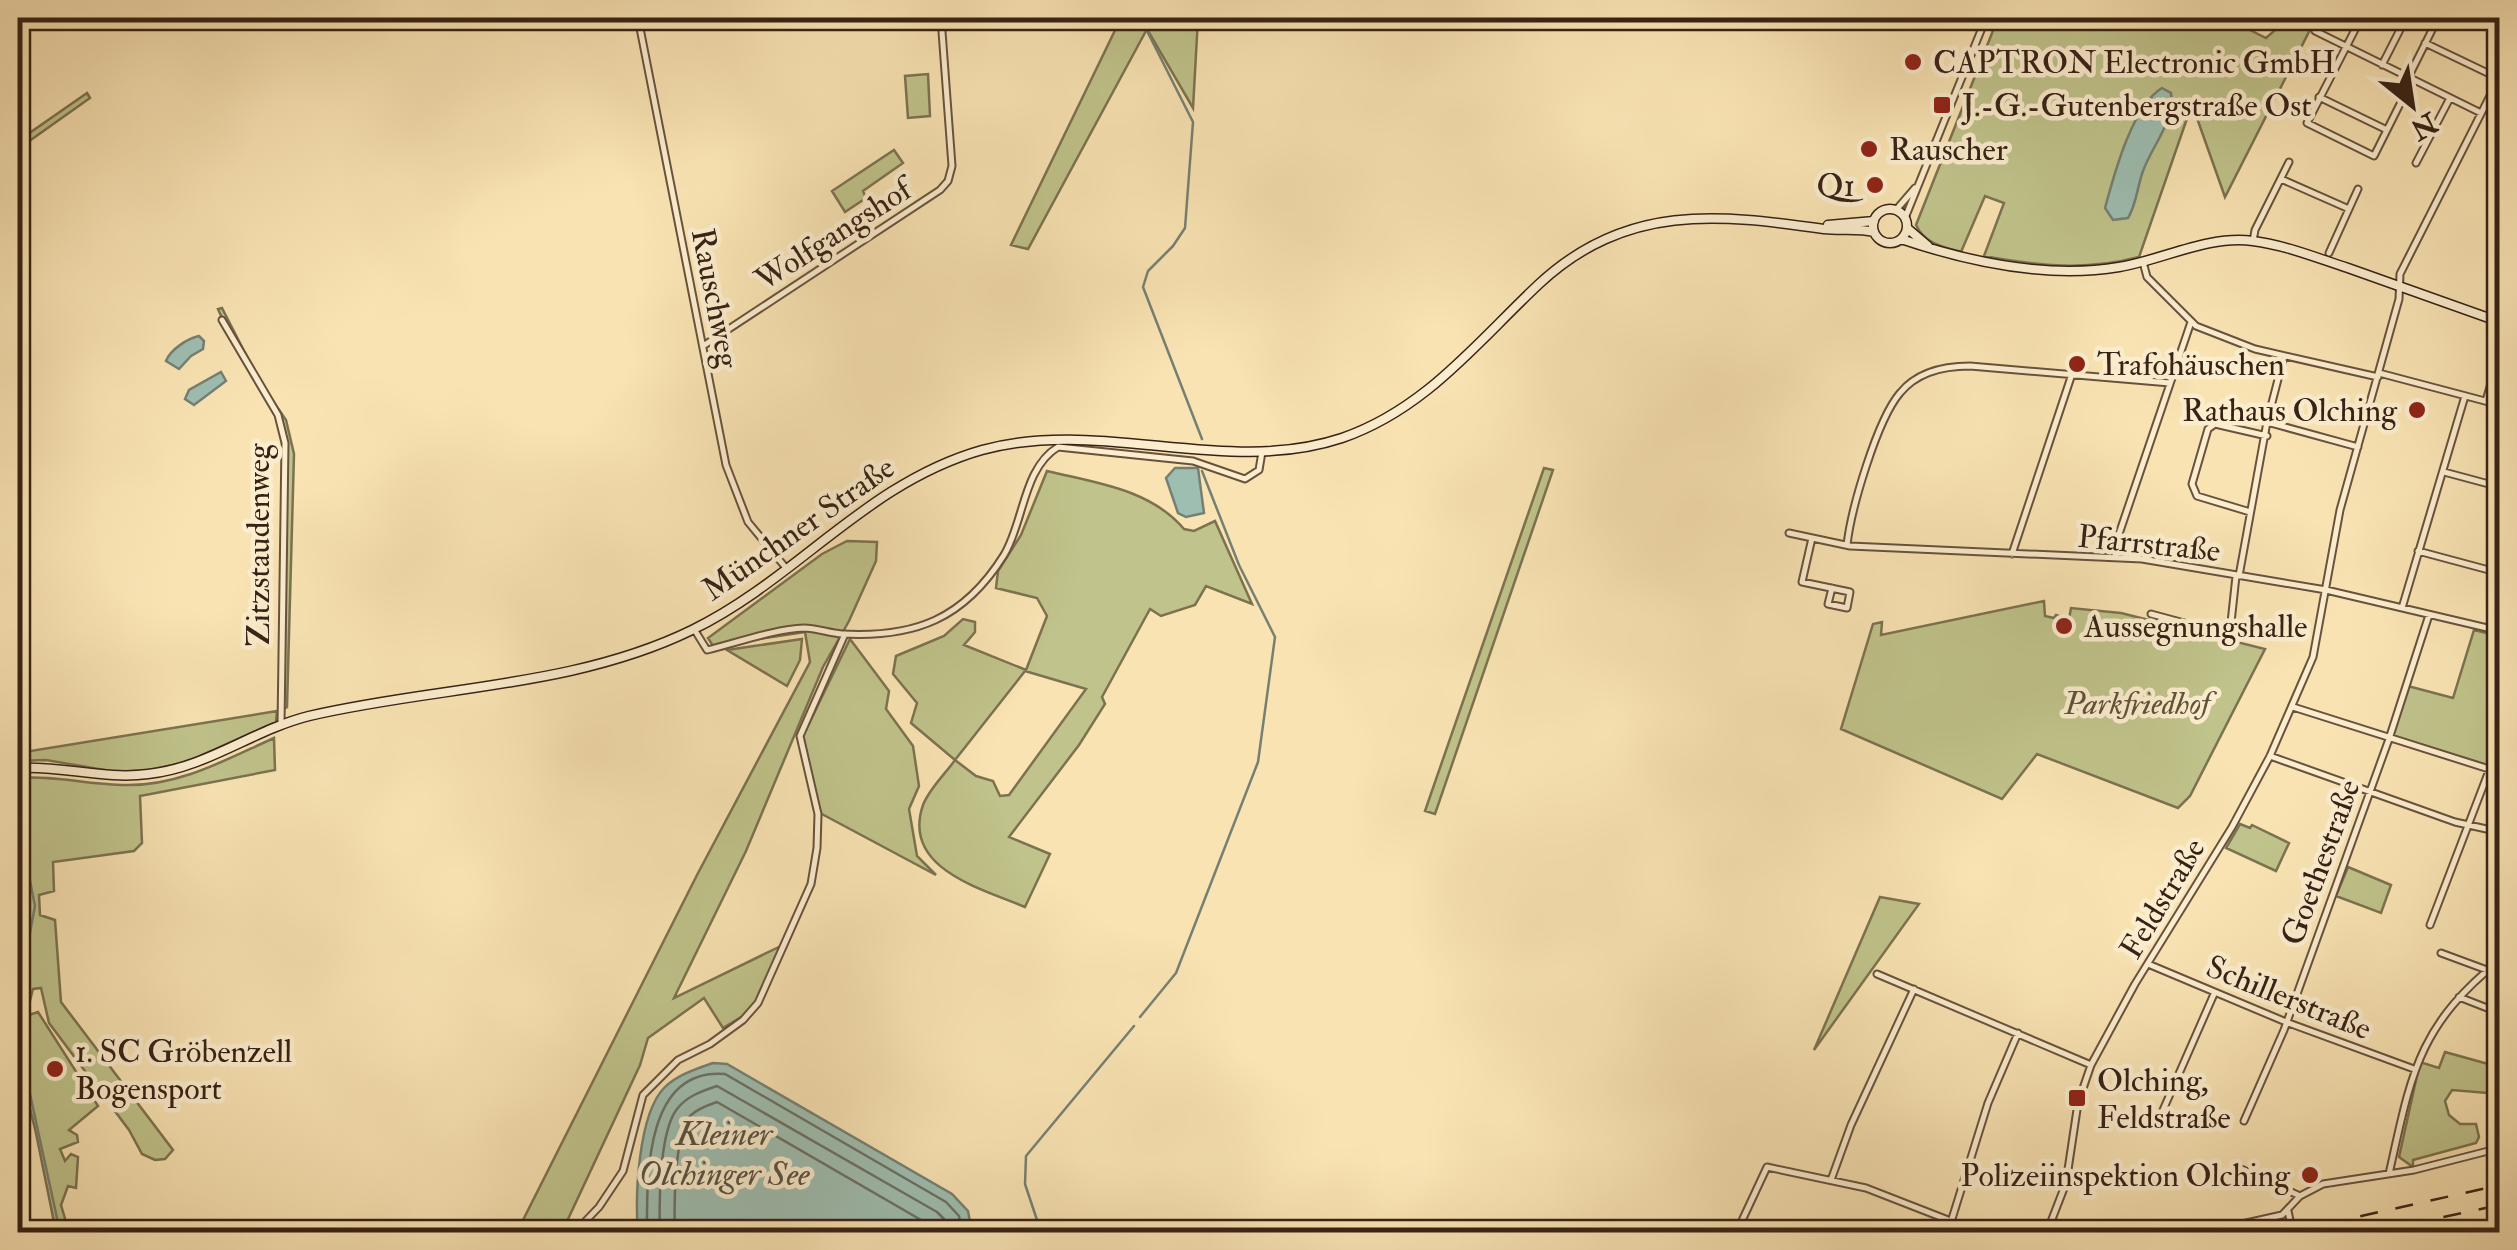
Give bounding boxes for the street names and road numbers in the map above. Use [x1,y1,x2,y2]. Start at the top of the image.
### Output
street label: Wolfgangshof [747,167,923,301]
street label: Rauschweg [682,225,748,373]
street label: Zitzstaudenweg [239,442,279,647]
street label: Münchner Straße [695,448,902,610]
street label: Pfarrstraße [2076,517,2222,571]
street label: Goethestraße [2273,774,2369,951]
street label: Feldstraße [2111,831,2214,966]
street label: Schillerstraße [2200,947,2377,1049]

